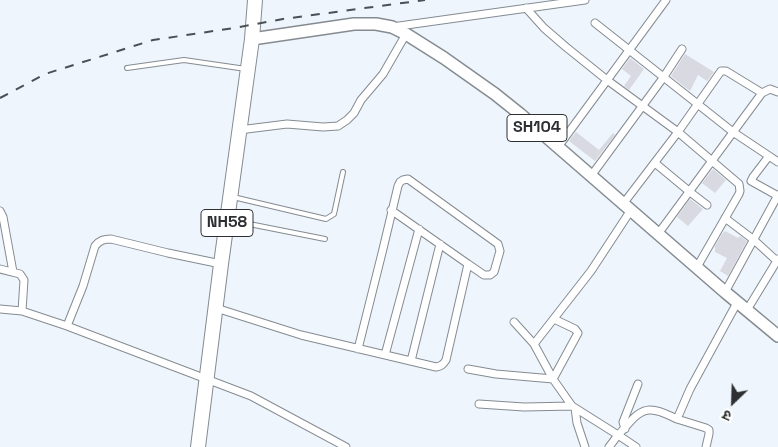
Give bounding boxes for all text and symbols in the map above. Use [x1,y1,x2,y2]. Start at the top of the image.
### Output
road number: SH104 [507,115,567,142]
road number: NH58 [201,210,253,237]
north arrow [708,377,758,427]
text: उ [719,406,734,426]

